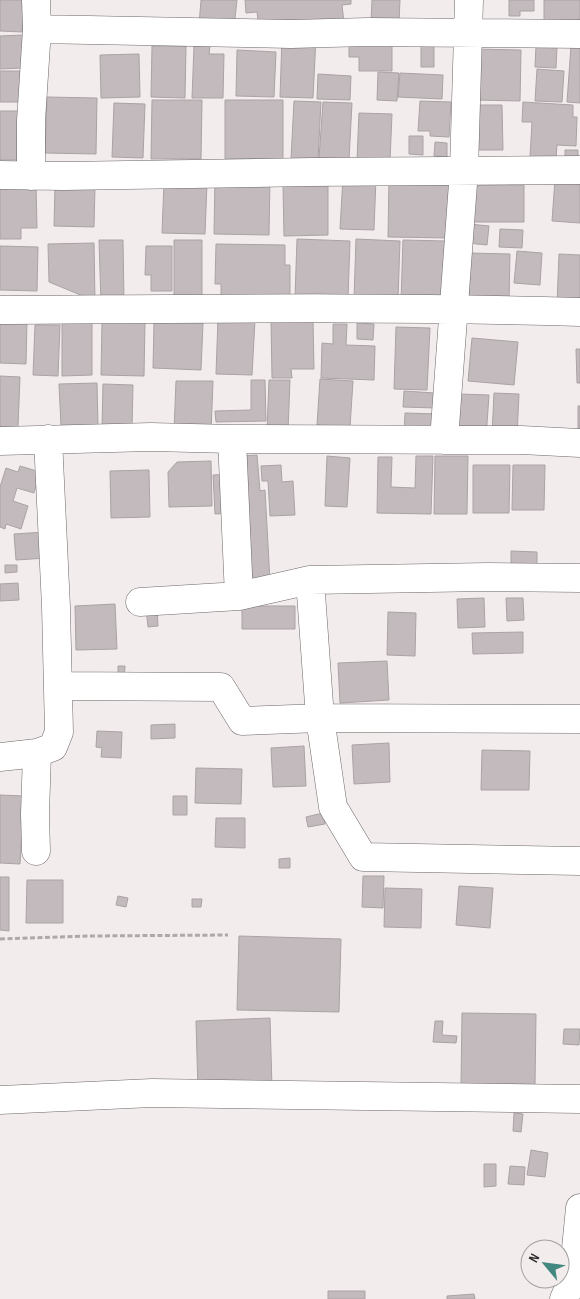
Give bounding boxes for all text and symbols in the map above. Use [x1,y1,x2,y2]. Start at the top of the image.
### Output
north arrow [520,1239,570,1289]
text: N [525,1251,543,1265]

